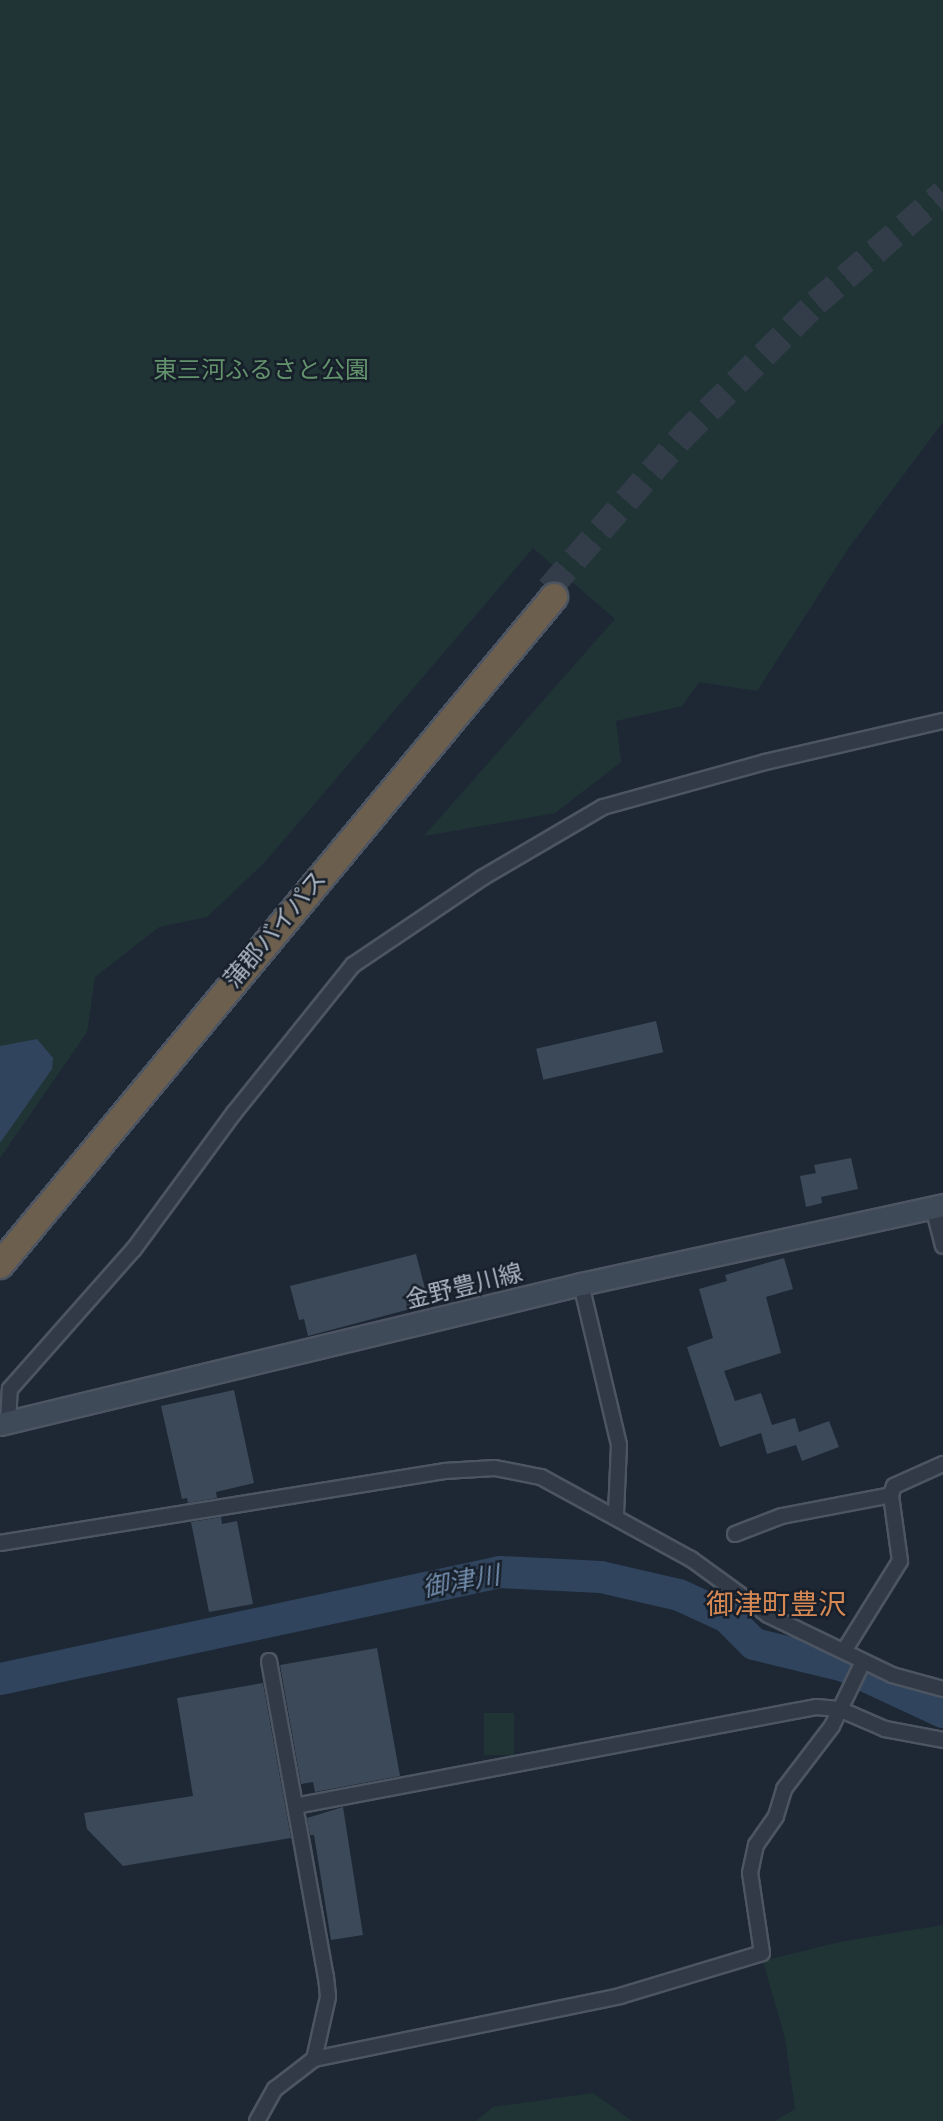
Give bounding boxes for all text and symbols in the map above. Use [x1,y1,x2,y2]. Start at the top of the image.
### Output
park label: 東三河ふるさと公園 [153,356,369,384]
street label: 蒲郡バイパス [218,865,332,993]
street label: 金野豊川線 [402,1258,526,1314]
water label: 御津川 [420,1560,502,1604]
district label: 御津町豊沢 [706,1587,846,1621]

